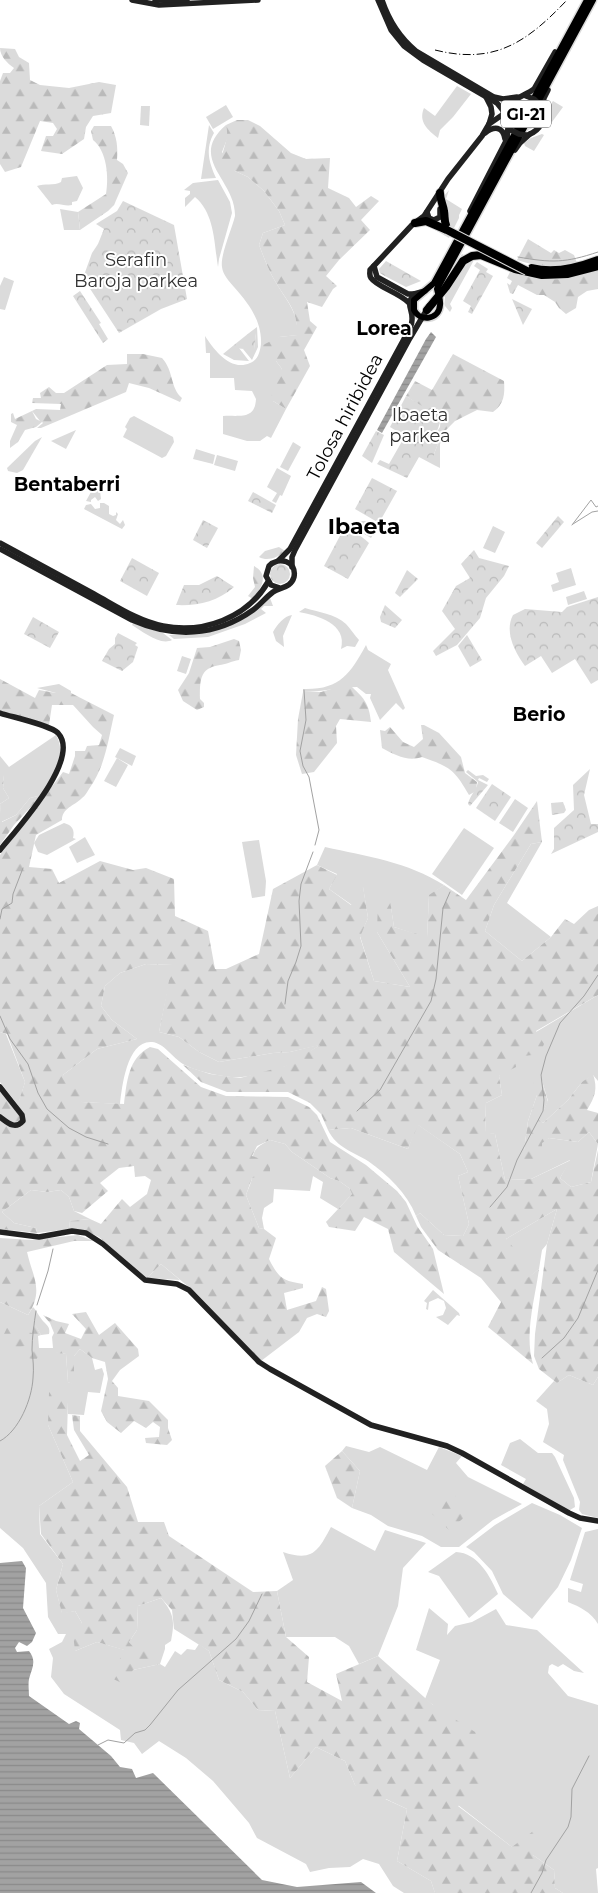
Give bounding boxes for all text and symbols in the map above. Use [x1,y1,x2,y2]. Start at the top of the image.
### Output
road number: GI-21 [501,100,551,128]
park label: Serafin Baroja parkea [74,249,198,292]
district label: Lorea [356,317,412,340]
street label: Tolosa hiribidea [302,350,388,484]
park label: Ibaeta parkea [389,404,451,447]
district label: Bentaberri [14,473,120,496]
district label: Ibaeta [328,513,400,540]
district label: Berio [513,703,565,726]

